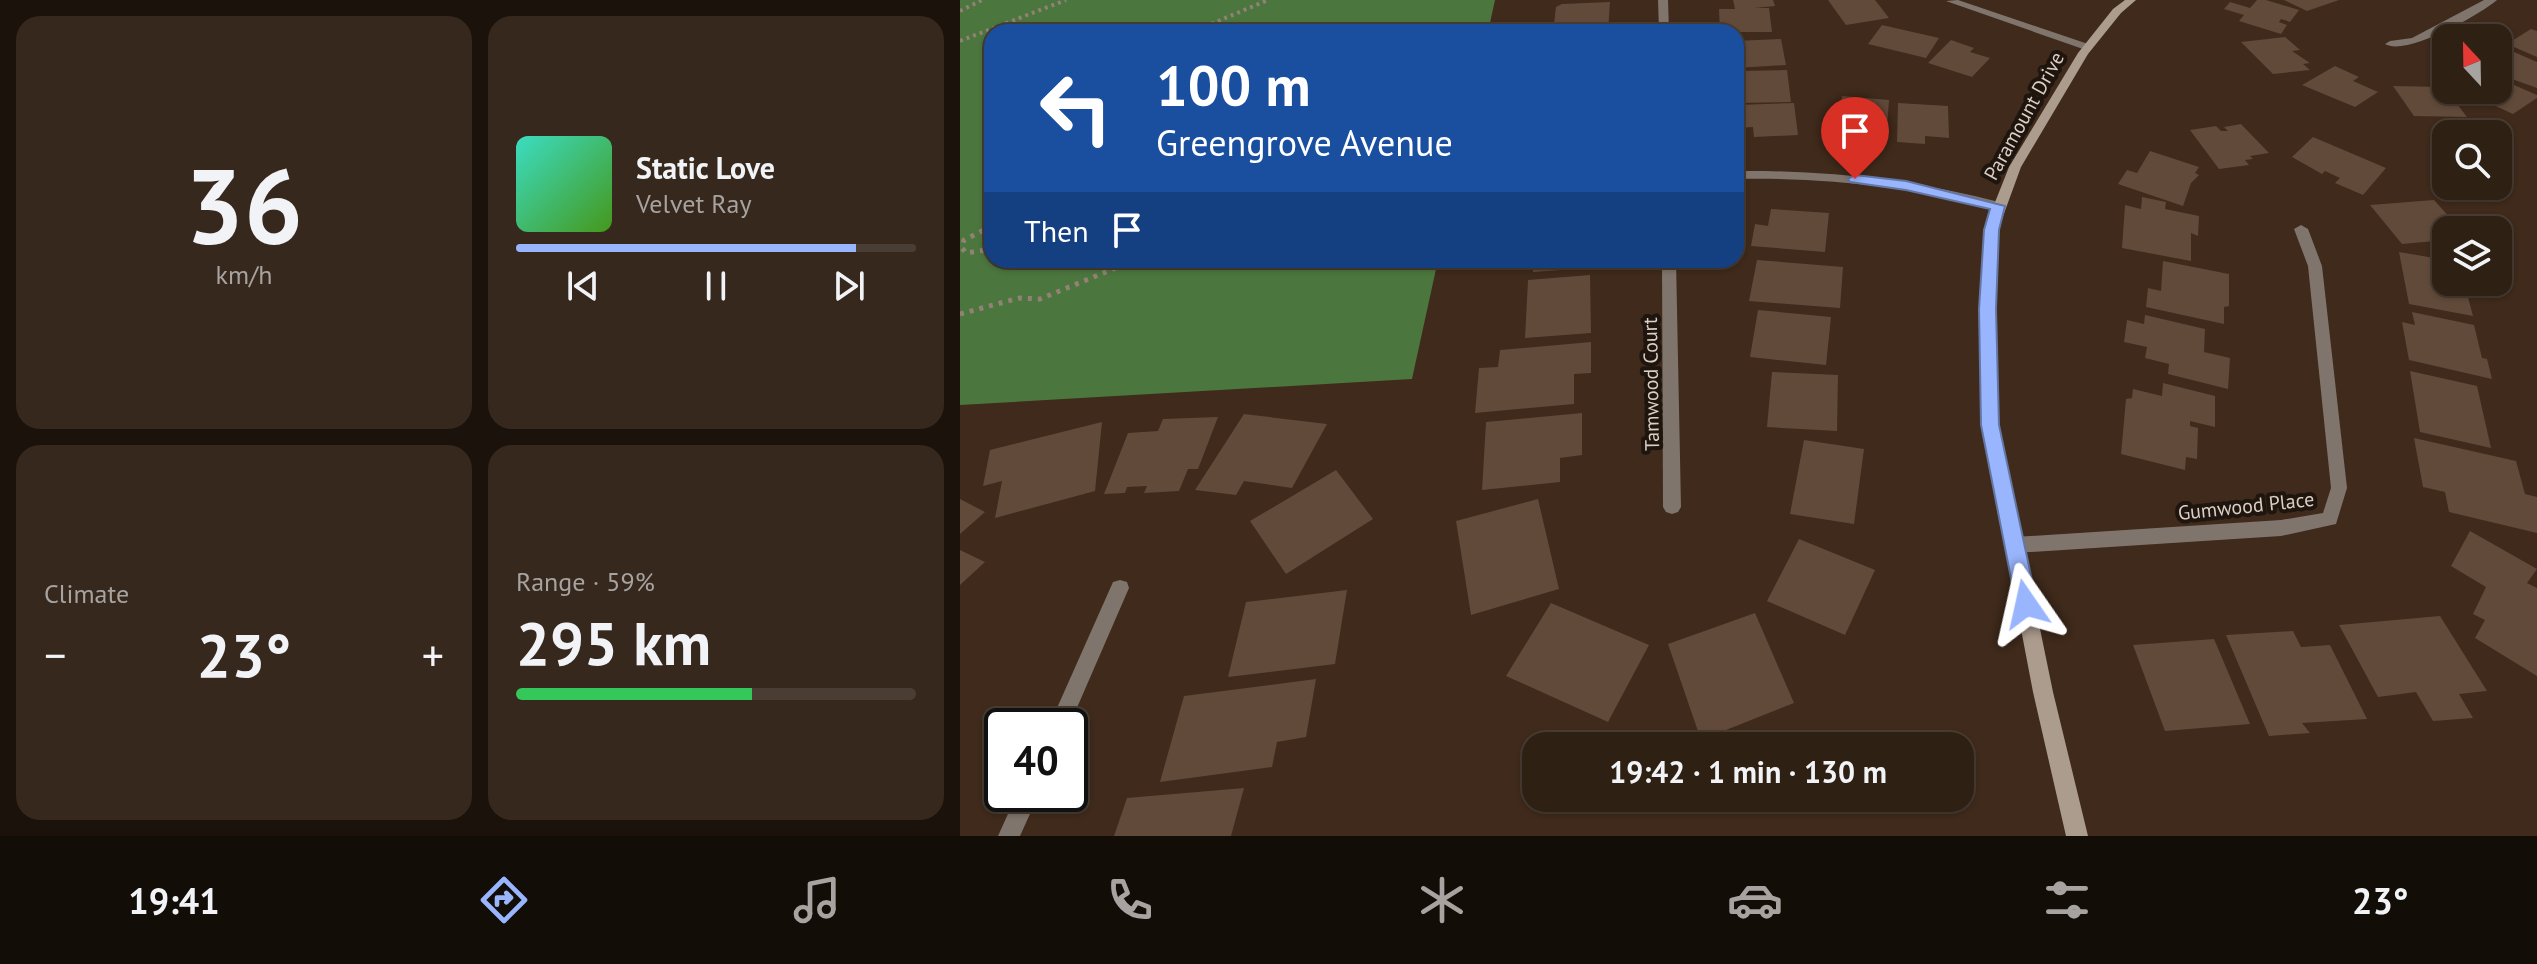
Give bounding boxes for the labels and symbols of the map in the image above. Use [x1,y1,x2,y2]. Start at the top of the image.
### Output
north arrow [2432,24,2512,104]
street label: Paramount Drive [1978,47,2070,185]
pin [1821,97,1889,179]
street label: Tamwood Court [1637,317,1665,451]
street label: Gumwood Place [2177,486,2315,526]
position arrow [1984,562,2068,646]
speed limit sign: 40 [984,708,1088,812]

